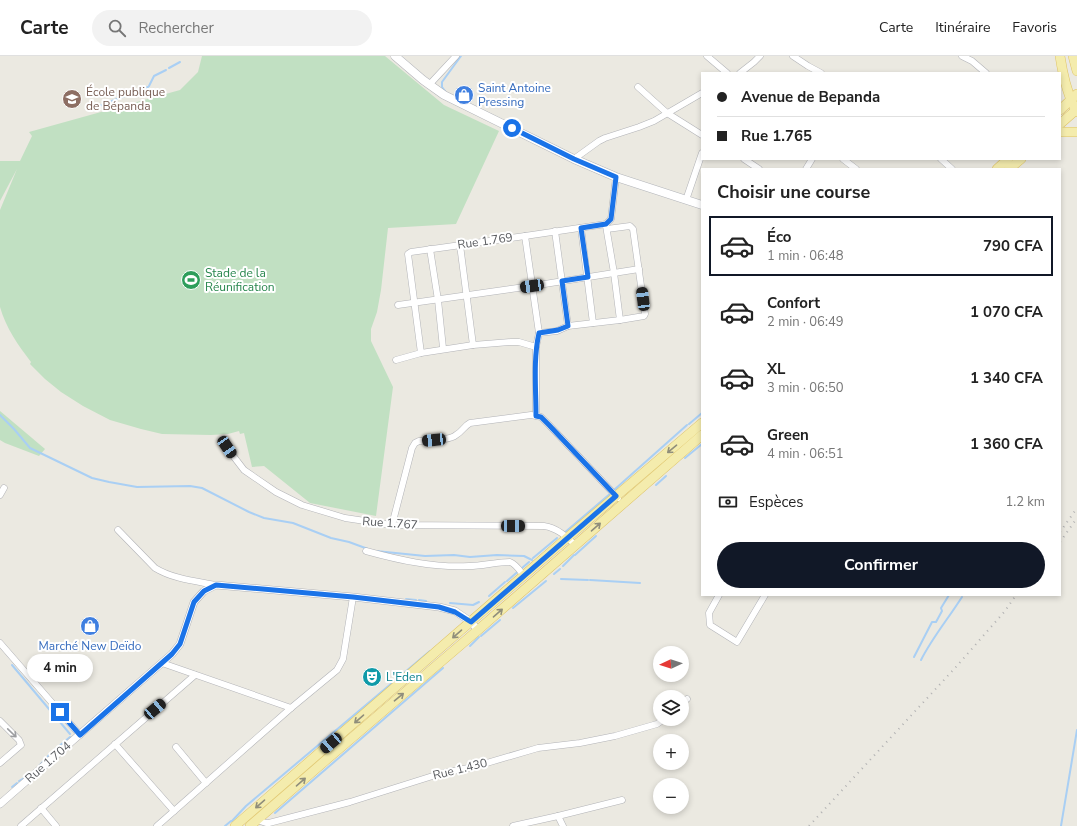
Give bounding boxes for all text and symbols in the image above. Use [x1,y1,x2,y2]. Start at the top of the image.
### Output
search box [92,10,372,46]
text: Carte [20,15,68,41]
icon: search [106,17,128,39]
text: Rechercher [138,18,214,38]
text: Carte [879,18,913,37]
text: Itinéraire [935,18,990,37]
text: Favoris [1012,18,1057,37]
place label: Saint Antoine Pressing [478,80,551,110]
place label: École publique de Bépanda [86,84,165,114]
shop icon: Saint Antoine Pressing [453,84,475,106]
text: Avenue de Bepanda [741,87,880,107]
school or university icon: École publique de Bépanda [61,88,83,110]
route start [503,119,521,137]
text: Rue 1.765 [741,126,812,146]
text: Choisir une course [717,180,870,204]
text: Éco [767,227,791,247]
icon: car [719,228,755,264]
street label: Rue 1.769 [456,229,514,253]
text: 790 CFA [983,236,1043,256]
text: 1 min · 06:48 [767,247,843,265]
place label: Stade de la Réunification [205,265,275,295]
sports icon: Stade de la Réunification [180,269,202,291]
car [519,278,545,294]
car [636,286,650,312]
text: Confort [767,293,820,313]
icon: car [719,294,755,330]
text: 1 070 CFA [970,302,1043,322]
text: 2 min · 06:49 [767,313,843,331]
text: XL [767,359,786,379]
icon: car [719,360,755,396]
text: 1 340 CFA [970,368,1043,388]
text: 3 min · 06:50 [767,379,843,397]
text: Green [767,425,809,445]
icon: car [719,426,755,462]
car [421,433,447,447]
car [215,434,239,460]
text: 1 360 CFA [970,434,1043,454]
one-way arrow [667,444,678,453]
text: 4 min · 06:51 [767,445,843,463]
icon: cash [717,491,739,513]
text: Espèces [749,492,804,512]
text: 1.2 km [1005,493,1045,511]
street label: Rue 1.767 [362,513,418,533]
car [501,520,525,532]
one-way arrow [590,523,600,532]
button: Confirmer [717,542,1045,588]
one-way arrow [493,608,503,617]
shop icon: Marché New Deïdo [79,615,101,637]
one-way arrow [452,629,462,639]
place label: Marché New Deïdo [39,638,142,654]
north arrow [653,646,689,682]
map controls [653,646,689,814]
callout: 4 min [27,654,93,682]
text: 4 min [43,659,77,677]
theatre icon: L'Eden [361,666,383,688]
place label: L'Eden [386,669,422,685]
button: layers [653,690,689,726]
one-way arrow [394,693,405,702]
car [142,697,168,721]
route end [51,703,69,721]
one-way arrow [354,714,364,723]
one-way arrow [7,728,17,737]
car [318,731,344,755]
button: + [653,734,689,770]
street label: Rue 1.704 [22,738,74,786]
street label: Rue 1.430 [431,754,489,784]
one-way arrow [295,777,306,786]
button: − [653,778,689,814]
one-way arrow [256,799,266,808]

